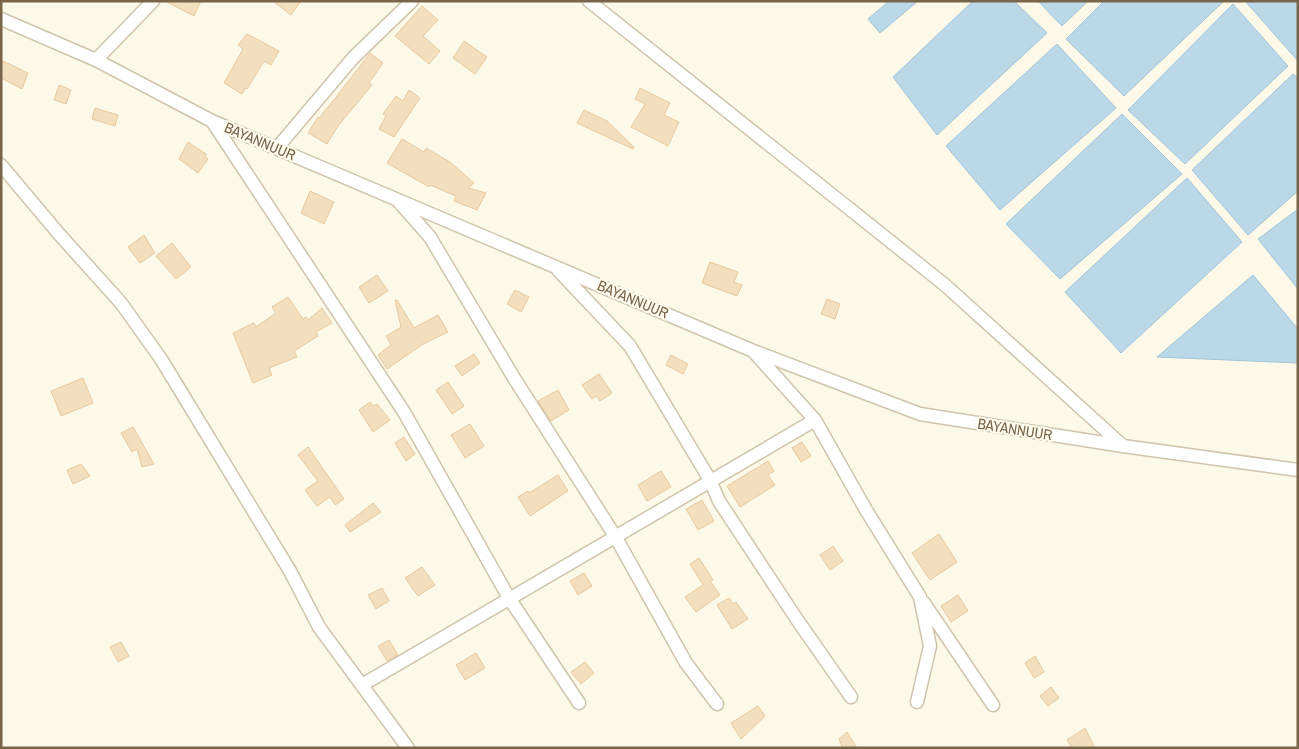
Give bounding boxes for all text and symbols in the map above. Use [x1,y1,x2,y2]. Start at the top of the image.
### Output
street label: BAYANNUUR [221,117,299,165]
street label: BAYANNUUR [594,275,672,323]
street label: BAYANNUUR [976,413,1054,445]

